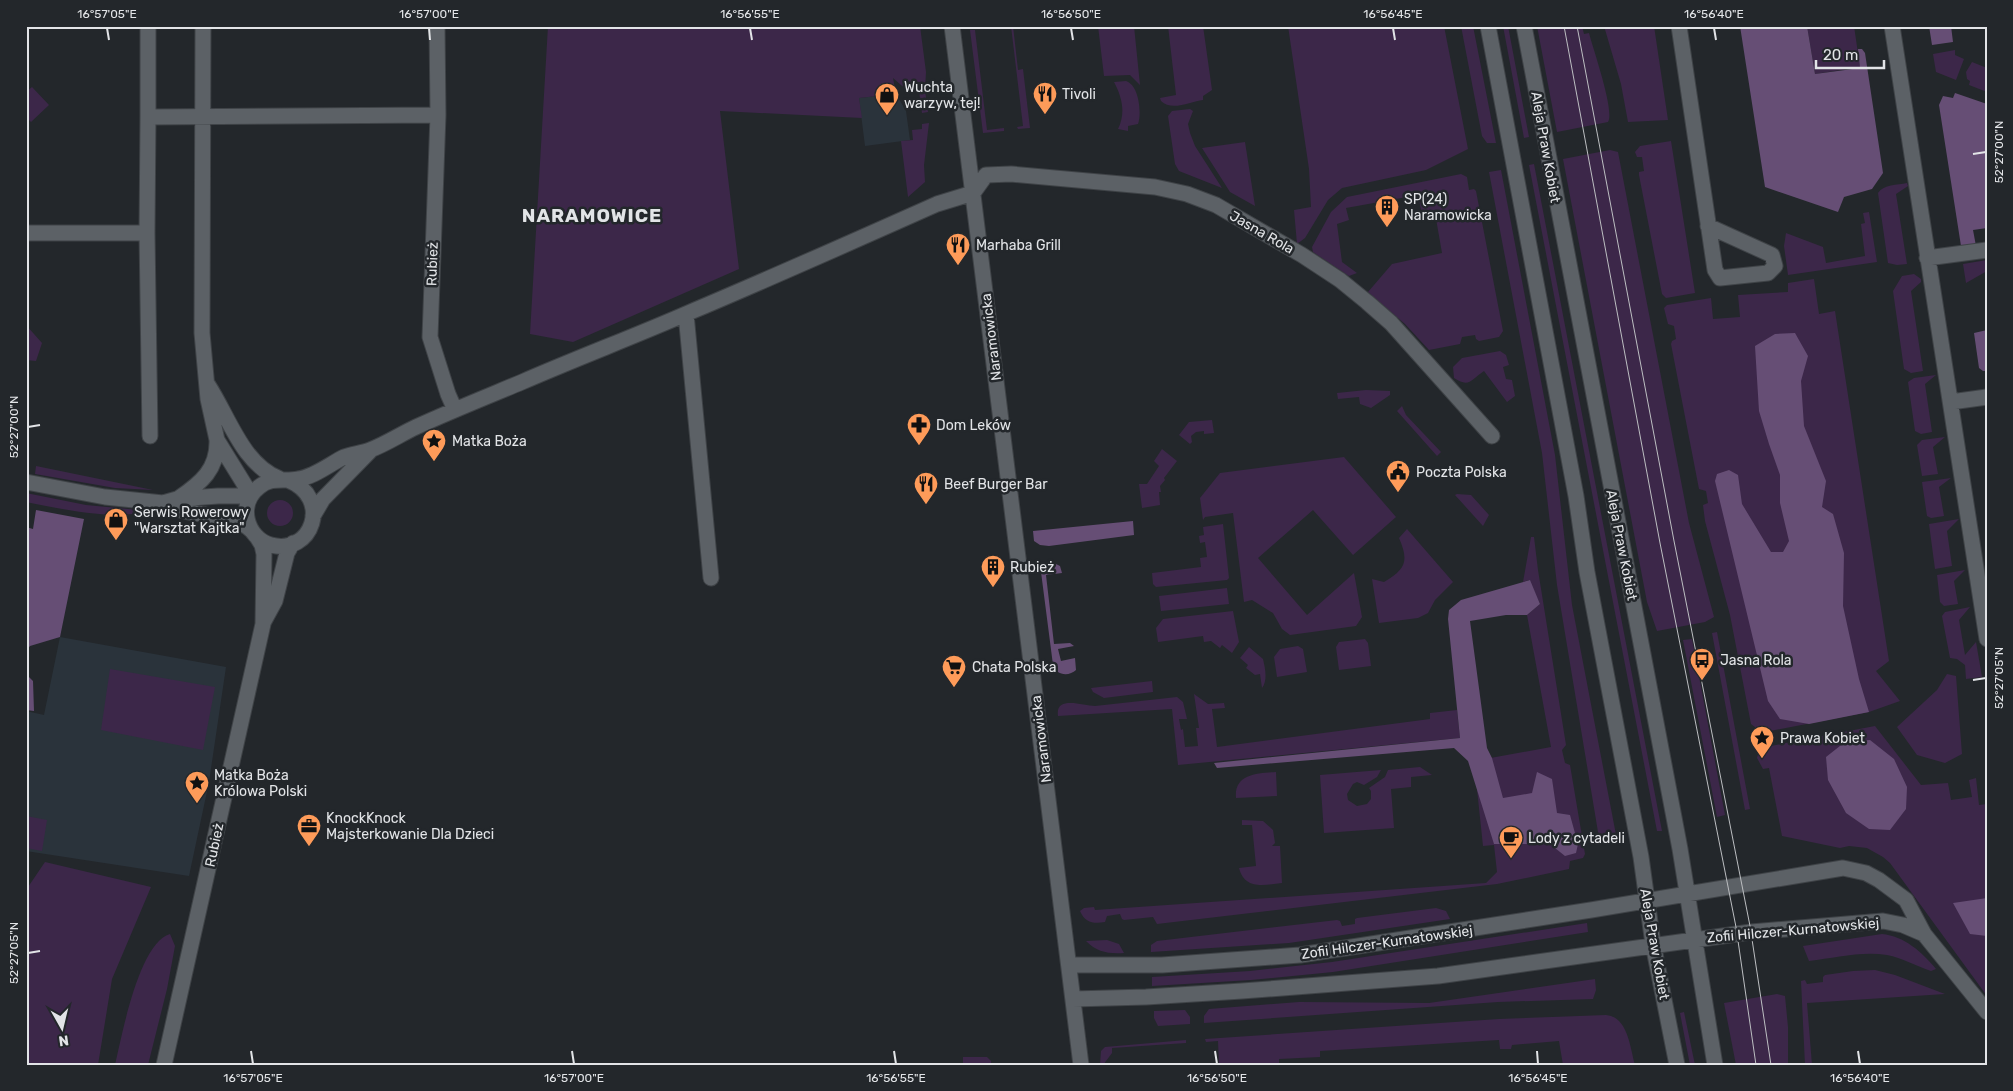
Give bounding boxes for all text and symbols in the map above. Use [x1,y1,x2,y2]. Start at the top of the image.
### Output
text: 16°57'05"E [77,7,137,21]
text: 16°57'00"E [399,7,459,21]
text: 16°56'55"E [720,7,780,21]
text: 16°56'50"E [1041,7,1101,21]
text: 16°56'45"E [1363,7,1423,21]
text: 16°56'40"E [1684,7,1744,21]
scale bar [1816,38,1883,70]
text: 20 m [1823,46,1858,64]
place label: Wuchta warzyw, tej! [904,79,980,112]
restaurant icon: Tivoli [1032,81,1058,115]
shop icon: Wuchta warzyw, tej! [874,82,900,116]
place label: Tivoli [1062,86,1096,103]
street label: Aleja Praw Kobiet [1527,90,1564,205]
text: 52°27'00"N [1992,121,2006,183]
place label: SP(24) Naramowicka [1404,191,1492,224]
building icon: SP(24) Naramowicka [1374,194,1400,228]
district label: NARAMOWICE [522,204,662,227]
street label: Jasna Rola [1226,207,1297,258]
restaurant icon: Marhaba Grill [945,232,971,266]
place label: Marhaba Grill [976,237,1061,254]
street label: Rubież [423,242,442,286]
street label: Naramowicka [978,292,1005,382]
text: 52°27'00"N [7,396,21,458]
pharmacy icon: Dom Leków [906,412,932,446]
place label: Dom Leków [936,417,1011,434]
place icon: Matka Boża [421,428,447,462]
place label: Matka Boża [452,433,527,450]
public building icon: Poczta Polska [1385,459,1411,493]
place label: Poczta Polska [1416,464,1507,481]
restaurant icon: Beef Burger Bar [913,471,939,505]
place label: Beef Burger Bar [944,476,1048,493]
street label: Aleja Praw Kobiet [1602,488,1641,602]
place label: Serwis Rowerowy "Warsztat Kajtka" [134,504,249,537]
shop icon: Serwis Rowerowy "Warsztat Kajtka" [103,507,129,541]
building icon: Rubież [980,554,1006,588]
place label: Rubież [1010,559,1054,576]
bus stop icon: Jasna Rola [1689,647,1715,681]
text: 52°27'05"N [1992,647,2006,709]
place label: Jasna Rola [1720,652,1792,669]
supermarket icon: Chata Polska [941,654,967,688]
place label: Chata Polska [972,659,1056,676]
street label: Naramowicka [1028,694,1055,784]
place icon: Prawa Kobiet [1749,725,1775,759]
place label: Prawa Kobiet [1780,730,1866,747]
place label: Matka Boża Królowa Polski [214,767,307,800]
place icon: Matka Boża Królowa Polski [184,770,210,804]
place label: KnockKnock Majsterkowanie Dla Dzieci [326,810,494,843]
office icon: KnockKnock Majsterkowanie Dla Dzieci [296,813,322,847]
street label: Rubież [202,822,227,869]
cafe icon: Lody z cytadeli [1498,825,1524,859]
place label: Lody z cytadeli [1528,830,1625,847]
street label: Aleja Praw Kobiet [1636,887,1673,1002]
street label: Zofii Hilczer-Kurnatowskiej [1706,914,1880,947]
text: 52°27'05"N [7,922,21,984]
street label: Zofii Hilczer-Kurnatowskiej [1300,922,1474,963]
north arrow [38,1004,88,1054]
text: N [58,1031,70,1049]
text: 16°57'05"E [223,1071,283,1085]
text: 16°57'00"E [544,1071,604,1085]
text: 16°56'55"E [866,1071,926,1085]
text: 16°56'50"E [1187,1071,1247,1085]
text: 16°56'45"E [1508,1071,1568,1085]
text: 16°56'40"E [1830,1071,1890,1085]

